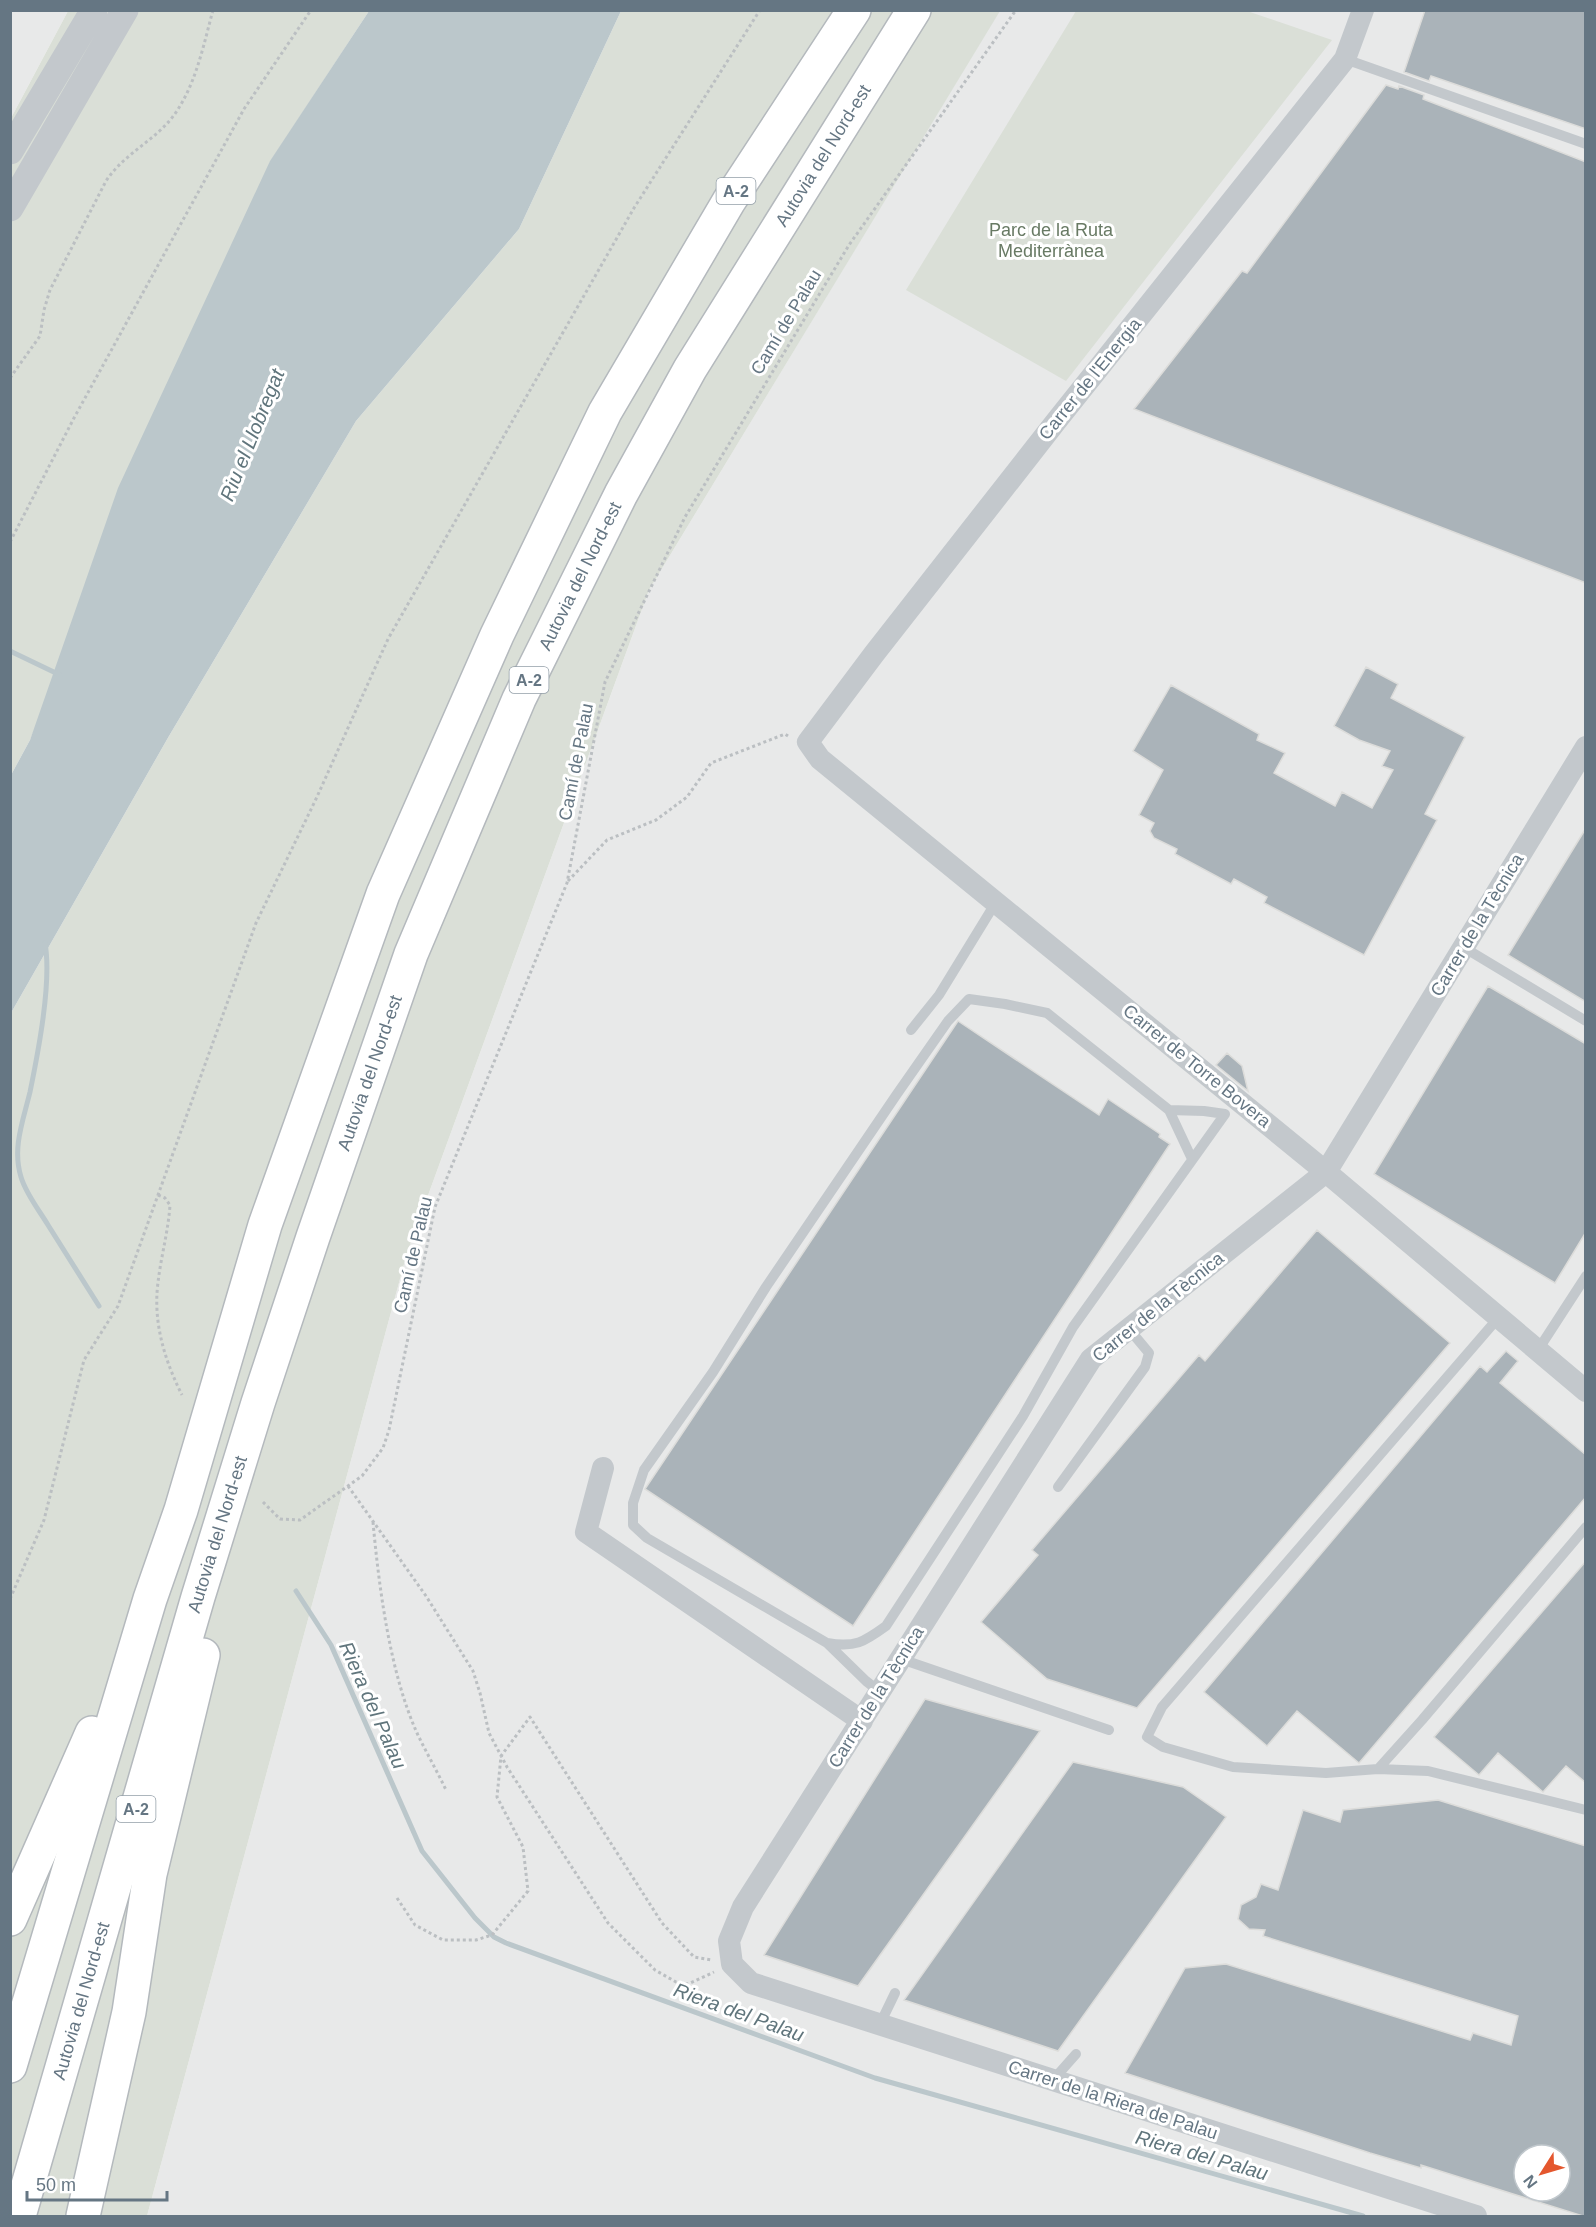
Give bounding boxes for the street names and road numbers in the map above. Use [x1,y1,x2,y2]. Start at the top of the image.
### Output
street label: Autovia del Nord-est [771,81,875,230]
road number: A-2 [716,178,756,204]
street label: Camí de Palau [747,266,825,378]
street label: Carrer de l'Energia [1035,313,1146,444]
street label: Autovia del Nord-est [535,499,625,654]
road number: A-2 [510,667,548,693]
street label: Camí de Palau [555,702,597,822]
street label: Carrer de la Tècnica [1427,849,1528,1000]
street label: Autovia del Nord-est [334,992,406,1153]
street label: Carrer de Torre Bovera [1119,1000,1275,1132]
street label: Camí de Palau [390,1195,436,1315]
street label: Carrer de la Tècnica [1088,1247,1228,1366]
street label: Autovia del Nord-est [184,1453,251,1615]
street label: Carrer de la Tècnica [824,1622,928,1771]
road number: A-2 [116,1796,156,1822]
street label: Autovia del Nord-est [49,1920,114,2082]
street label: Carrer de la Riera de Palau [1006,2057,1220,2143]

